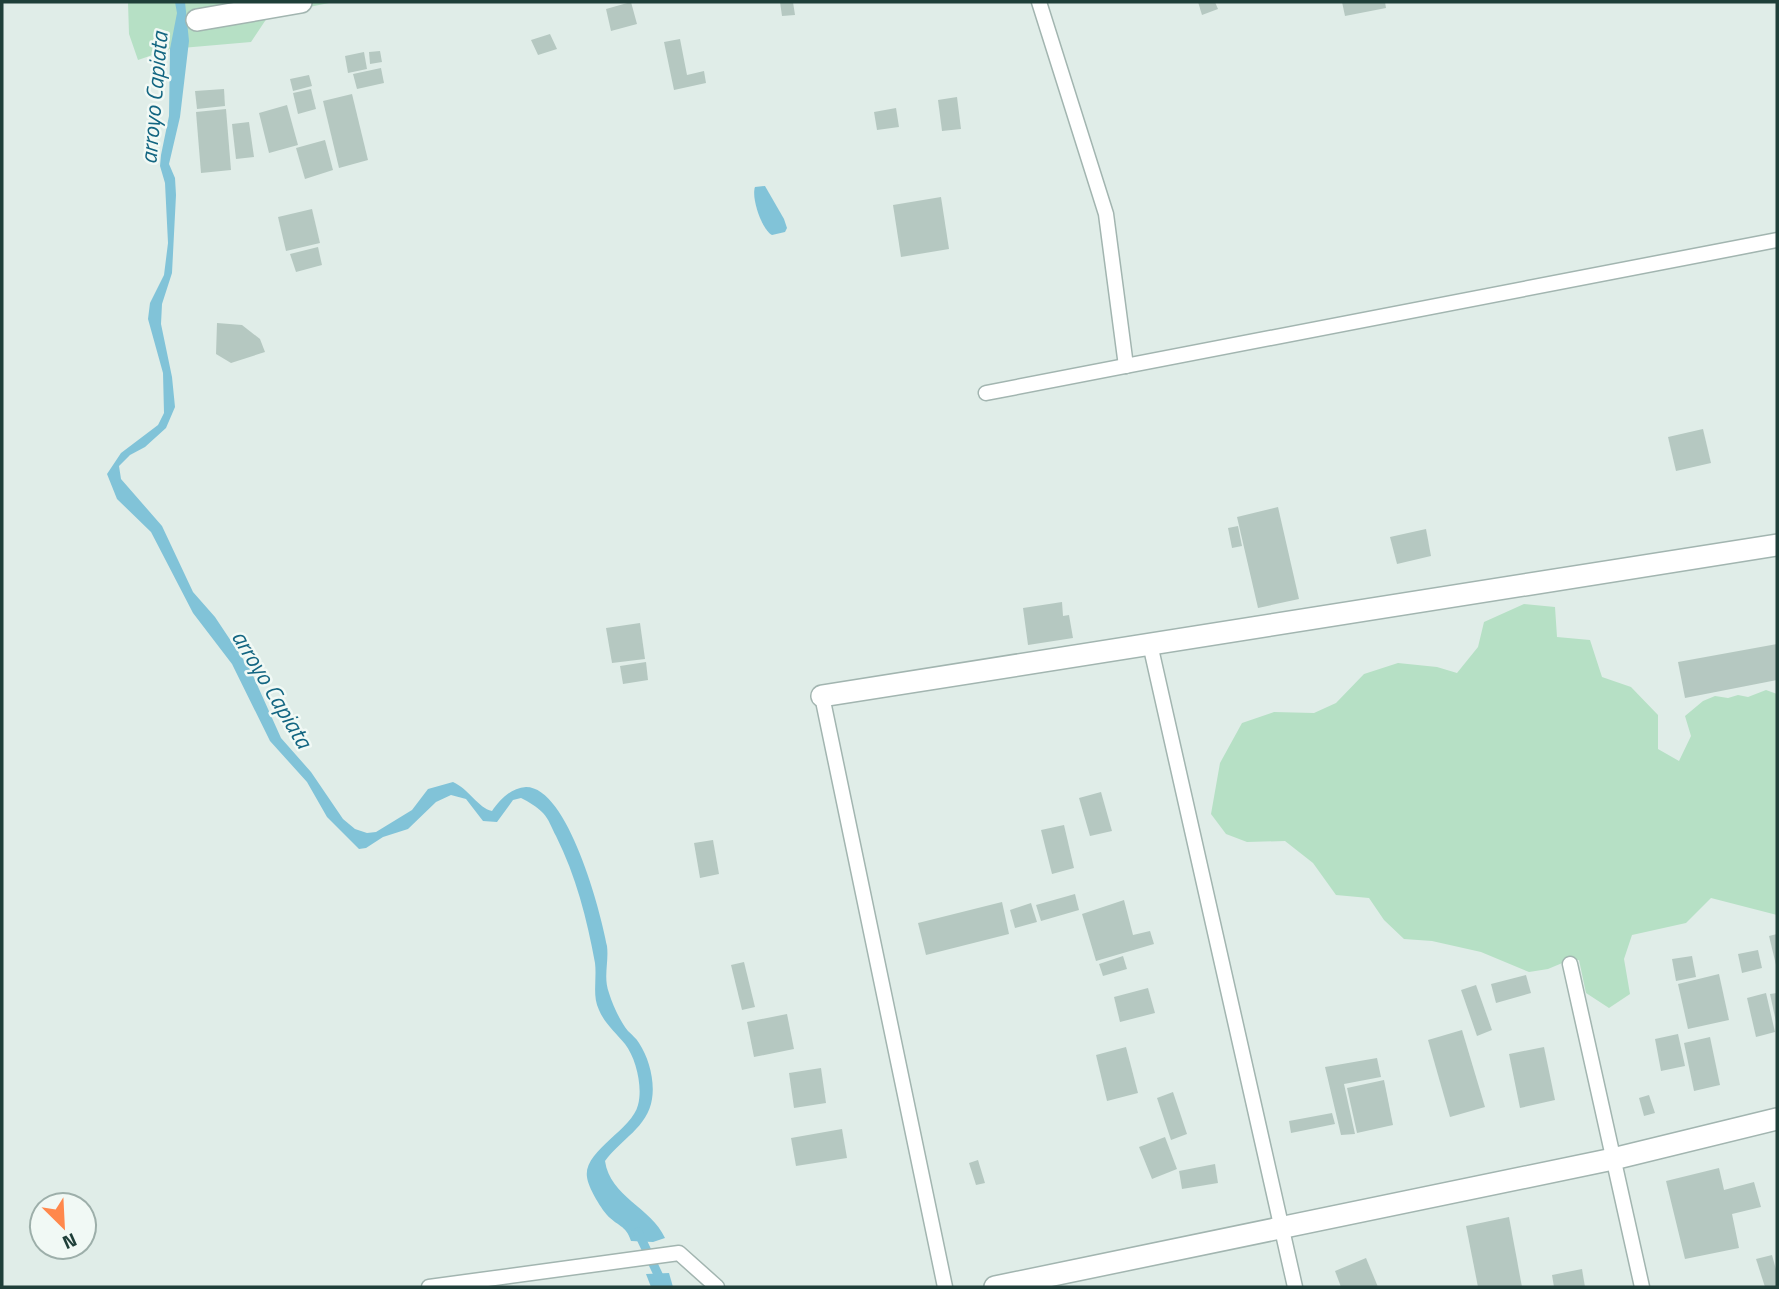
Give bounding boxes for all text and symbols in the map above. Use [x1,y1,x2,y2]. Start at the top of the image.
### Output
water label: arroyo Capiata [130,29,177,166]
water label: arroyo Capiata [223,623,322,756]
north arrow [28,1191,98,1261]
text: N [58,1226,82,1258]

